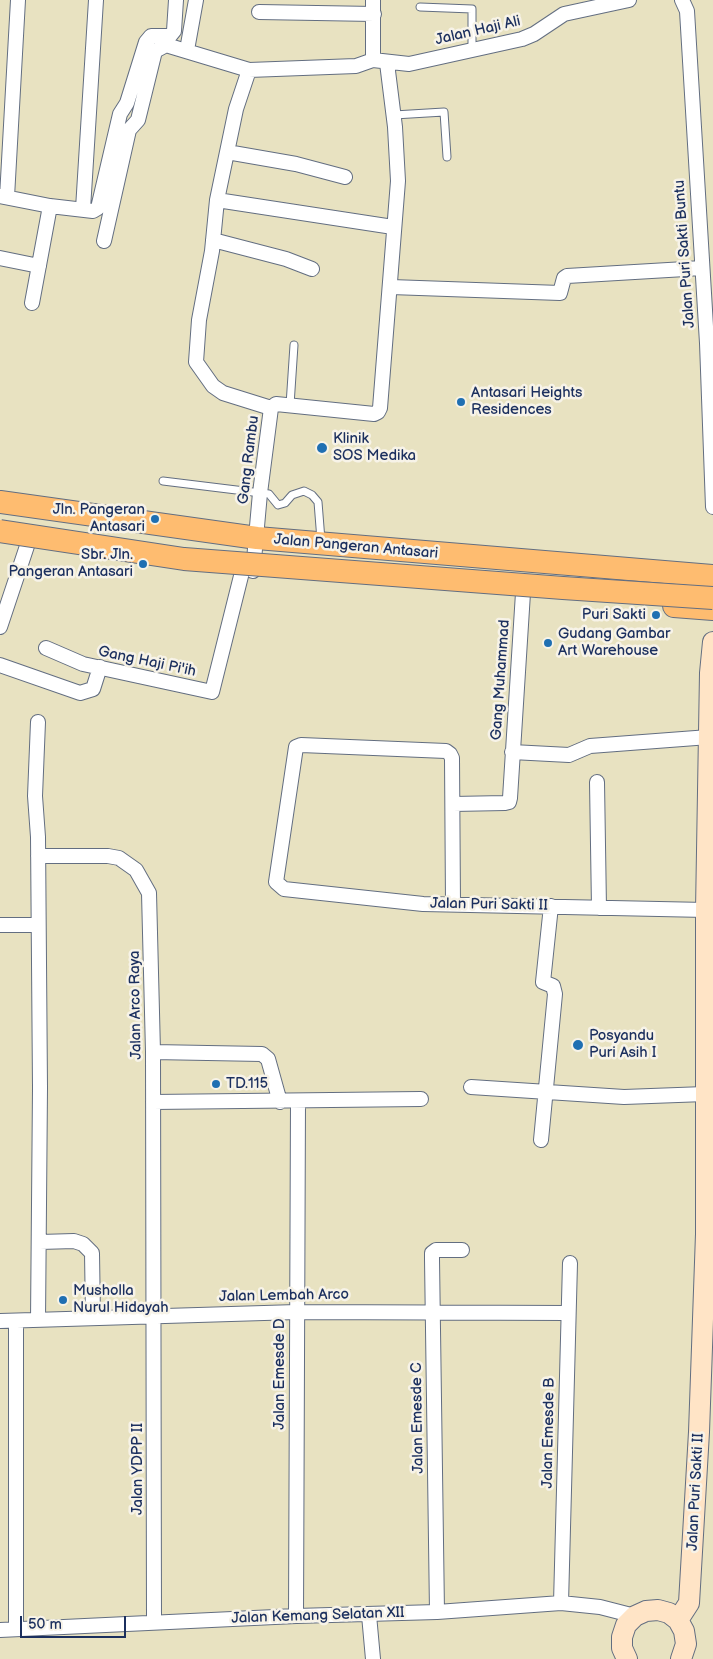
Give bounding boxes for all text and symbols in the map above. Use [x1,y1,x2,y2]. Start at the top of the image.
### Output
street label: Jalan Haji Ali [434,12,522,50]
street label: Jalan Puri Sakti Buntu [671,179,699,329]
place label: Antasari Heights Residences [471,384,582,419]
marker: Antasari Heights Residences [455,396,467,408]
street label: Gang Rambu [235,415,263,505]
place label: Klinik SOS Medika [333,430,416,465]
marker: Klinik SOS Medika [315,441,329,455]
place label: Jln. Pangeran Antasari [53,501,145,536]
marker: Jln. Pangeran Antasari [149,513,161,525]
street label: Jalan Pangeran Antasari [273,531,439,563]
place label: Sbr. Jln. Pangeran Antasari [8,546,133,581]
marker: Sbr. Jln. Pangeran Antasari [137,558,149,570]
place label: Puri Sakti [582,606,646,624]
marker: Puri Sakti [650,609,662,621]
street label: Gang Muhammad [488,619,514,741]
place label: Gudang Gambar Art Warehouse [558,625,670,660]
marker: Gudang Gambar Art Warehouse [542,637,554,649]
street label: Gang Haji Pi'ih [96,643,198,681]
street label: Jalan Puri Sakti II [430,895,548,915]
street label: Jalan Arco Raya [126,950,146,1060]
place label: Posyandu Puri Asih I [589,1027,656,1062]
marker: Posyandu Puri Asih I [571,1038,585,1052]
place label: TD.115 [226,1075,268,1093]
marker: TD.115 [210,1078,222,1090]
place label: Musholla Nurul Hidayah [73,1282,169,1317]
street label: Jalan Lembah Arco [219,1286,349,1306]
marker: Musholla Nurul Hidayah [57,1294,69,1306]
street label: Jalan Emesde D [271,1318,289,1430]
street label: Jalan Emesde C [408,1362,428,1474]
street label: Jalan Emesde B [539,1378,559,1488]
street label: Jalan YDPP II [129,1423,147,1515]
street label: Jalan Puri Sakti II [684,1433,708,1551]
street label: Jalan Kemang Selatan XII [231,1604,405,1628]
scale bar [22,1606,129,1638]
text: 50 m [28,1615,62,1634]

